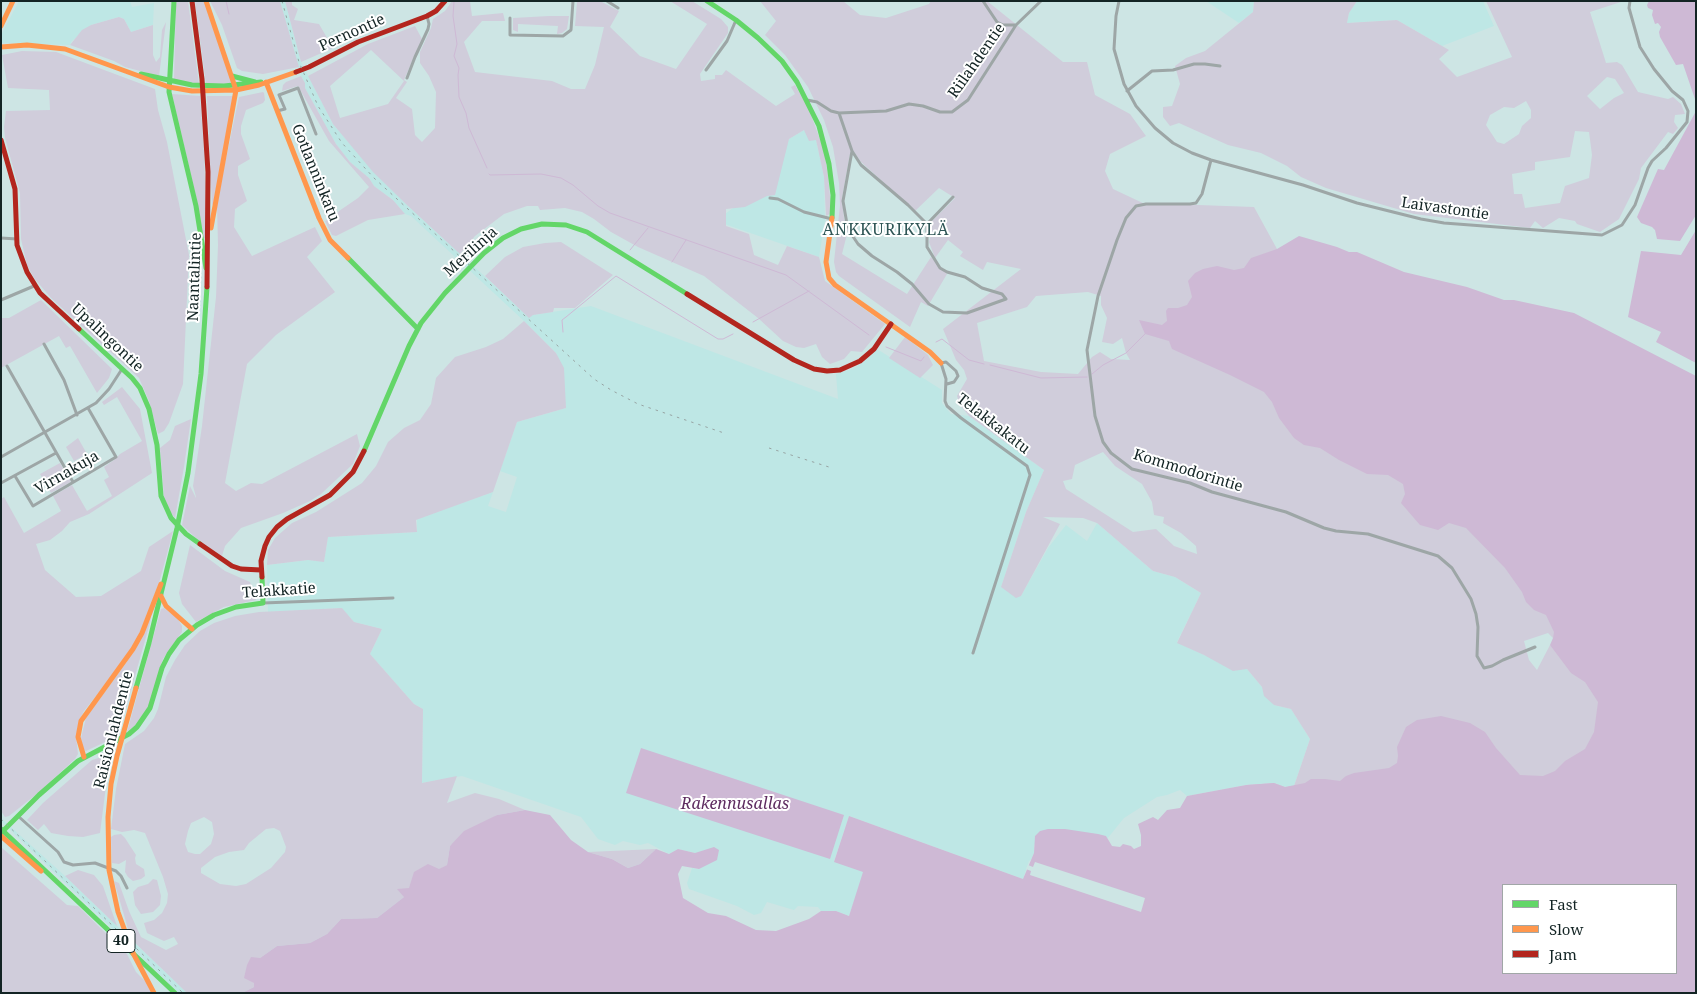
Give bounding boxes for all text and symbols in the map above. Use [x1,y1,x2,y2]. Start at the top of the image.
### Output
street label: Pernontie [316,10,388,56]
street label: Riilahdentie [945,20,1009,102]
street label: Gotlanninkatu [287,122,343,224]
street label: Laivastontie [1400,194,1490,224]
district label: ANKKURIKYLÄ [821,220,951,240]
street label: Merilinja [440,223,502,281]
street label: Naantalintie [184,232,206,322]
street label: Upalingontie [67,300,147,376]
street label: Telakkakatu [953,390,1033,458]
street label: Kommodorintie [1131,446,1245,496]
street label: Virnakuja [32,447,102,499]
street label: Telakkatie [242,579,316,603]
street label: Raisionlahdentie [91,669,137,791]
water label: Rakennusallas [681,794,789,814]
legend [1502,884,1677,974]
text: Fast [1549,894,1578,914]
text: Slow [1549,919,1583,939]
road number: 40 [107,929,135,952]
text: Jam [1549,944,1577,964]

